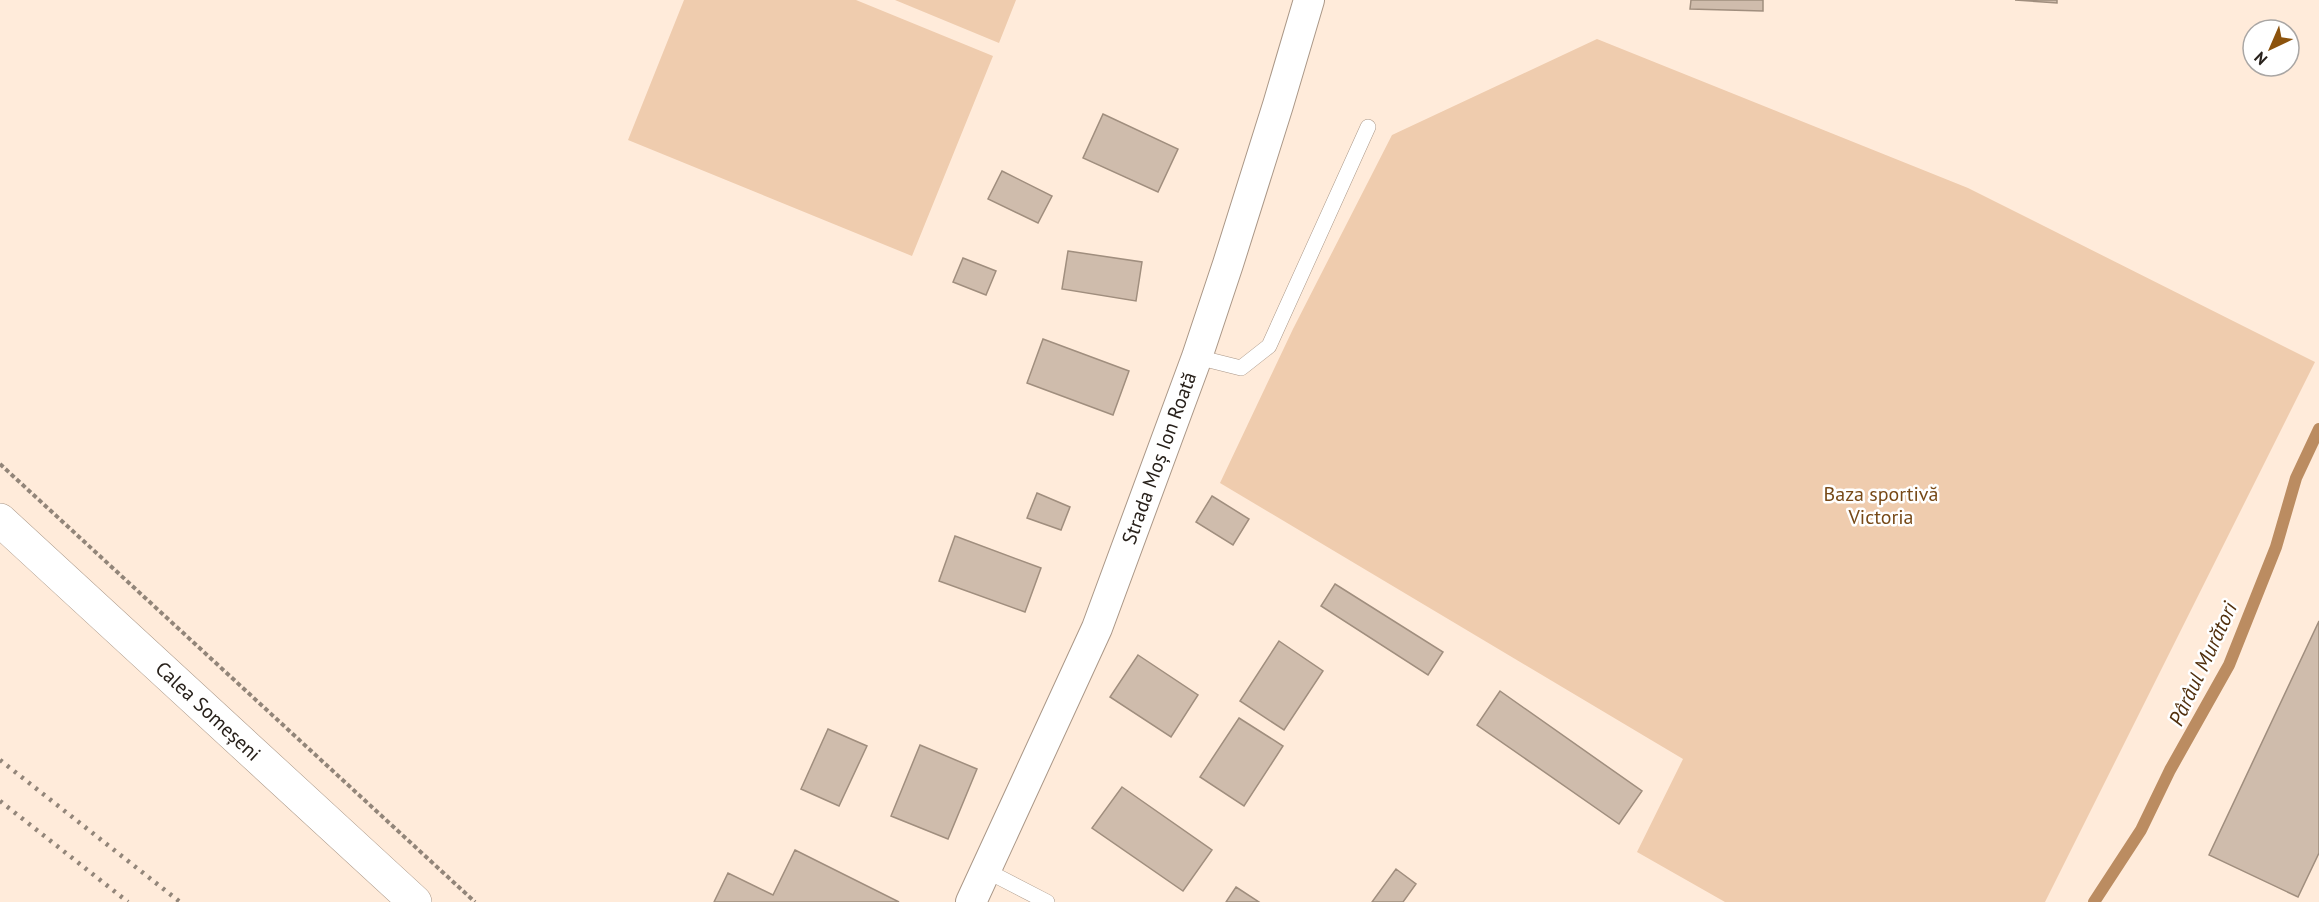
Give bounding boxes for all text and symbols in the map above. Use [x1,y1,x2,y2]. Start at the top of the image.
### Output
north arrow [2241,18,2301,78]
text: N [2250,48,2271,70]
street label: Strada Moș Ion Roată [1116,368,1202,548]
park label: Baza sportivă Victoria [1824,481,1938,530]
water label: Pârâul Murători [2162,597,2243,730]
street label: Calea Someșeni [150,655,266,767]

